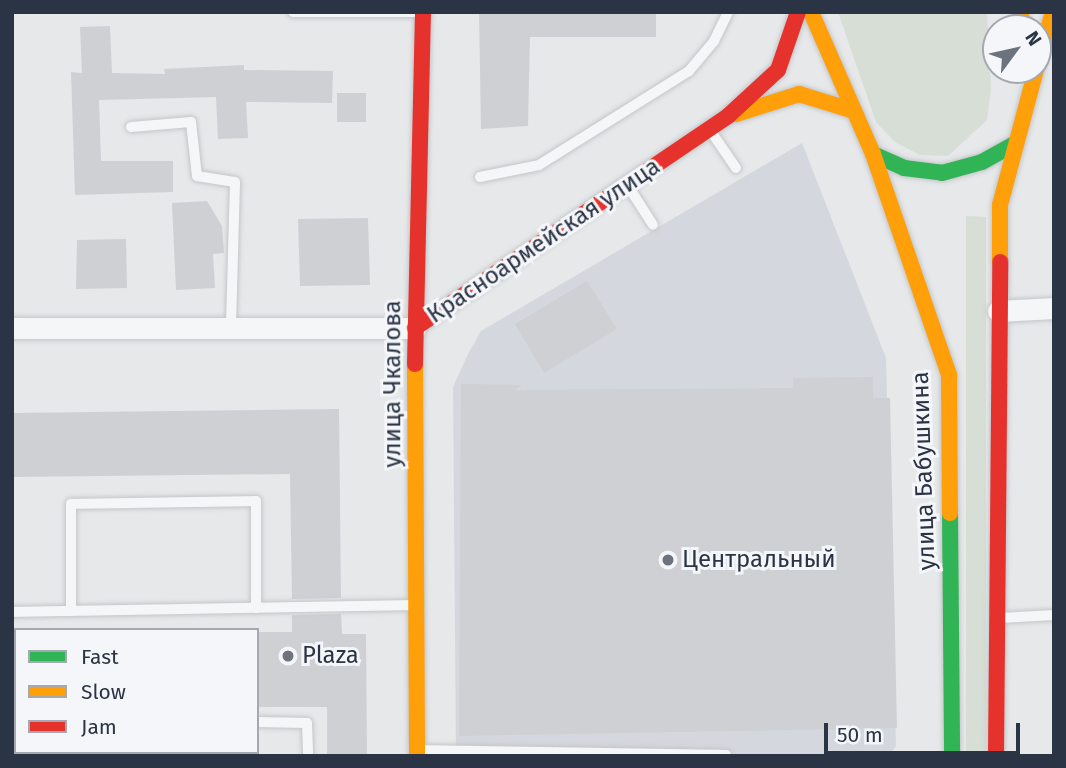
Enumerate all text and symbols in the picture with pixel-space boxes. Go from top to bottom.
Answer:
north arrow [982,14,1052,84]
text: N [1020,27,1046,50]
street label: Красноармейская улица [422,152,666,330]
street label: улица Чкалова [379,300,407,468]
street label: улица Бабушкина [906,371,942,571]
place label: Центральный [682,546,836,574]
marker: Центральный [660,552,676,568]
legend [14,628,259,754]
place label: Plaza [302,642,359,670]
text: Fast [81,644,119,670]
marker: Plaza [280,648,296,664]
text: Slow [81,679,126,705]
scale bar [828,708,1024,752]
text: Jam [81,714,117,740]
text: 50 m [837,722,883,748]

